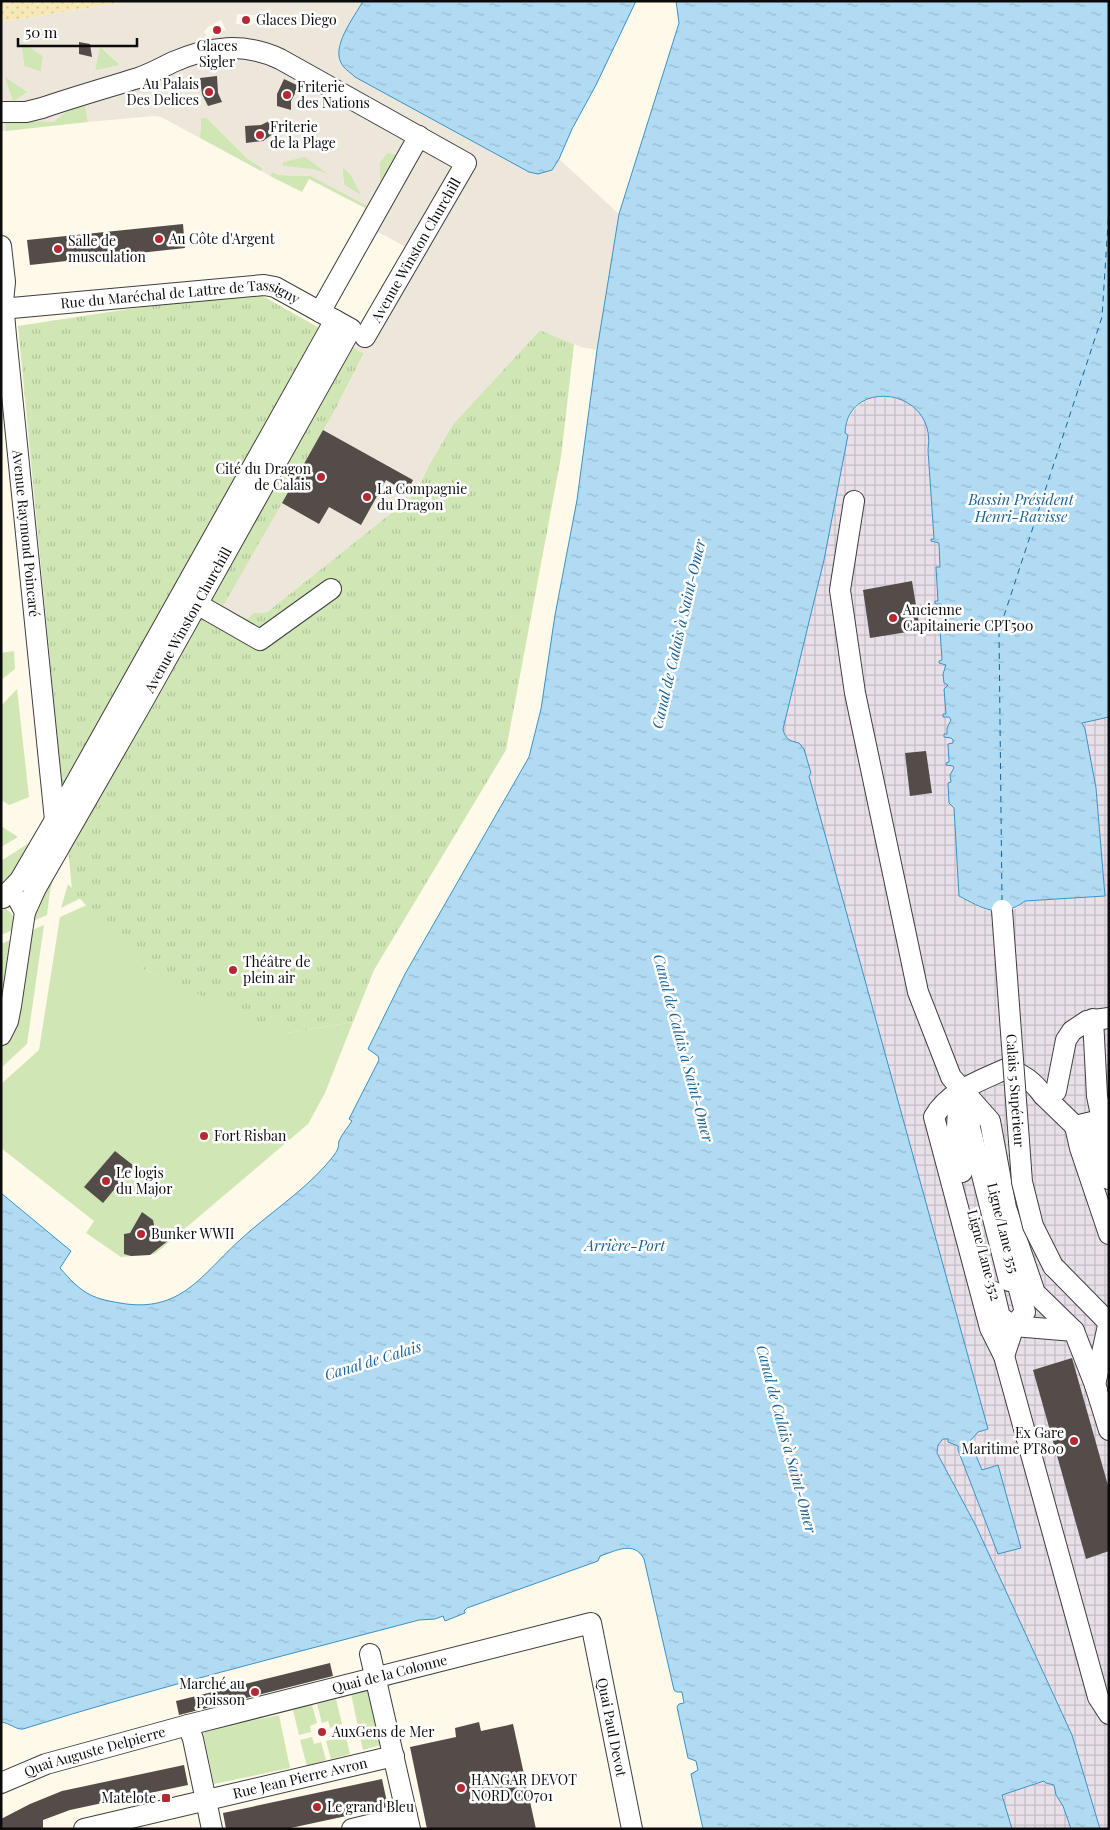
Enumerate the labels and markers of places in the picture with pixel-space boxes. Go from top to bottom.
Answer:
place label: Glaces Diego [256,10,337,29]
marker: Glaces Diego [240,14,252,26]
marker: Glaces Sigler [211,24,223,36]
place label: Glaces Sigler [197,36,237,71]
place label: Au Palais Des Delices [127,74,199,109]
place label: Friterie des Nations [297,77,370,112]
marker: Au Palais Des Delices [203,86,215,98]
marker: Friterie des Nations [281,89,293,101]
place label: Friterie de la Plage [270,117,336,152]
marker: Friterie de la Plage [254,129,266,141]
place label: Au Côte d'Argent [168,229,276,248]
place label: Salle de musculation [68,231,146,266]
marker: Au Côte d'Argent [153,233,165,245]
marker: Salle de musculation [52,243,64,255]
place label: Cité du Dragon de Calais [215,459,312,494]
marker: Cité du Dragon de Calais [315,471,327,483]
place label: La Compagnie du Dragon [377,479,467,514]
marker: La Compagnie du Dragon [361,491,373,503]
place label: Ancienne Capitainerie CPT500 [902,600,1033,635]
marker: Ancienne Capitainerie CPT500 [887,612,899,624]
place label: Théâtre de plein air [243,952,311,987]
marker: Théâtre de plein air [227,964,239,976]
place label: Fort Risban [214,1126,287,1145]
marker: Fort Risban [198,1130,210,1142]
place label: Le logis du Major [116,1163,173,1198]
marker: Le logis du Major [100,1175,112,1187]
place label: Bunker WWII [151,1224,235,1243]
marker: Bunker WWII [135,1228,147,1240]
place label: Ex Gare Maritime PT800 [962,1423,1064,1458]
marker: Ex Gare Maritime PT800 [1068,1435,1080,1447]
place label: Marché au poisson [179,1674,246,1709]
marker: Marché au poisson [249,1686,261,1698]
place label: AuxGens de Mer [331,1722,435,1741]
marker: AuxGens de Mer [316,1726,328,1738]
place label: HANGAR DEVOT NORD CO701 [471,1770,577,1805]
marker: HANGAR DEVOT NORD CO701 [455,1782,467,1794]
place label: Matelote [101,1788,156,1807]
marker: Matelote [160,1792,172,1804]
place label: Le grand Bleu [327,1797,414,1816]
marker: Le grand Bleu [311,1801,323,1813]

